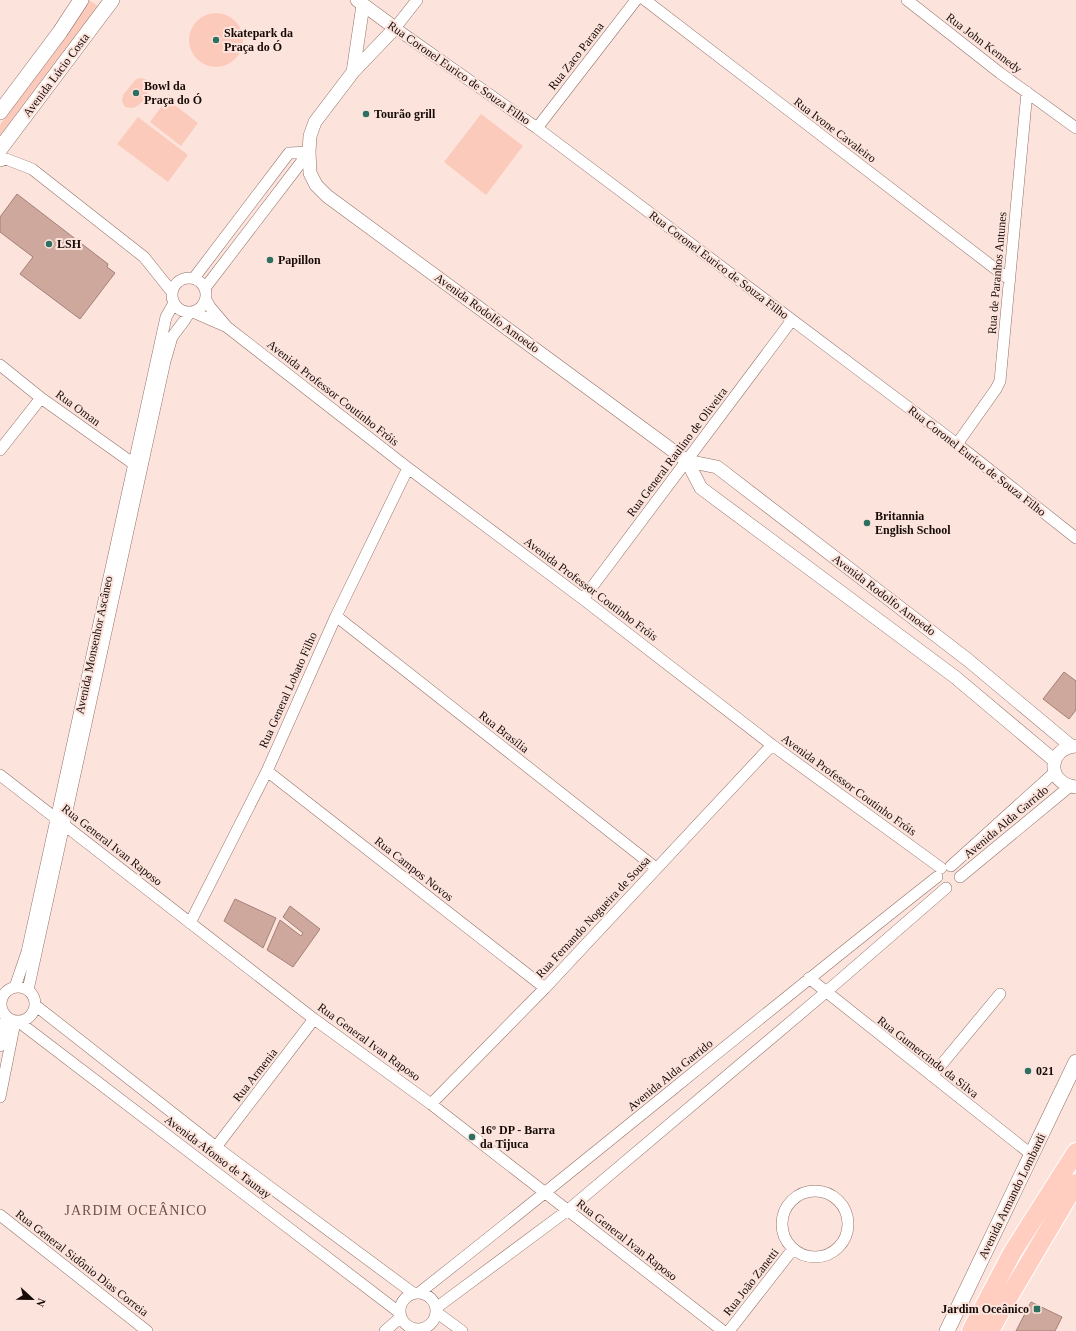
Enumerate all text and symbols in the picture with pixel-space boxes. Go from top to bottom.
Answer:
street label: Rua John Kennedy [943,10,1025,76]
street label: Rua Coronel Eurico de Souza Filho [385,18,533,128]
street label: Rua Zaco Parana [545,19,607,93]
place label: Skatepark da Praça do Ó [224,26,293,54]
street label: Avenida Lúcio Costa [20,30,92,120]
marker: Skatepark da Praça do Ó [211,35,221,45]
place label: Bowl da Praça do Ó [144,79,202,107]
marker: Bowl da Praça do Ó [131,88,141,98]
street label: Rua Ivone Cavaleiro [791,95,879,165]
place label: Tourão grill [374,107,436,121]
marker: Tourão grill [361,109,371,119]
street label: Rua Coronel Eurico de Souza Filho [647,208,791,322]
street label: Rua de Paranhos Antunes [985,211,1009,335]
place label: LSH [57,237,82,251]
marker: LSH [44,239,54,249]
place label: Papillon [278,253,321,267]
marker: Papillon [265,255,275,265]
street label: Avenida Rodolfo Amoedo [432,270,542,356]
street label: Avenida Professor Coutinho Fróis [264,337,402,449]
street label: Rua General Raulino de Oliveira [624,384,731,519]
street label: Rua Oman [53,387,103,429]
street label: Rua Coronel Eurico de Souza Filho [905,403,1049,519]
place label: Britannia English School [875,509,951,537]
marker: Britannia English School [862,518,872,528]
street label: Avenida Professor Coutinho Fróis [522,534,661,644]
street label: Avenida Rodolfo Amoedo [830,552,938,638]
street label: Avenida Monsenhor Ascâneo [72,575,116,715]
street label: Rua General Lobato Filho [256,630,320,750]
street label: Rua Brasília [476,708,532,756]
street label: Avenida Professor Coutinho Fróis [779,731,919,839]
street label: Avenida Alda Garrido [961,783,1051,861]
street label: Rua General Ivan Raposo [59,801,165,889]
street label: Rua Campos Novos [372,834,456,904]
street label: Rua Fernando Nogueira de Sousa [533,853,654,981]
street label: Rua General Ivan Raposo [315,1000,423,1084]
street label: Rua Gumercindo da Silva [875,1013,982,1101]
street label: Avenida Alda Garrido [625,1036,715,1114]
street label: Rua Armenia [230,1045,281,1104]
place label: 021 [1036,1064,1054,1078]
marker: 021 [1023,1066,1033,1076]
street label: Avenida Afonso de Taunay [162,1112,274,1202]
place label: 16º DP - Barra da Tijuca [480,1123,555,1151]
street label: Avenida Armando Lombardi [976,1130,1049,1261]
marker: 16º DP - Barra da Tijuca [467,1132,477,1142]
street label: Rua General Ivan Raposo [574,1196,680,1284]
district label: JARDIM OCEÂNICO [65,1202,207,1218]
street label: Rua General Sidônio Dias Correia [13,1207,152,1320]
street label: Rua João Zanetti [720,1245,782,1318]
north arrow [12,1279,52,1319]
text: N [34,1297,48,1309]
place label: Jardim Oceânico [941,1302,1029,1316]
marker: Jardim Oceânico [1032,1304,1042,1314]

